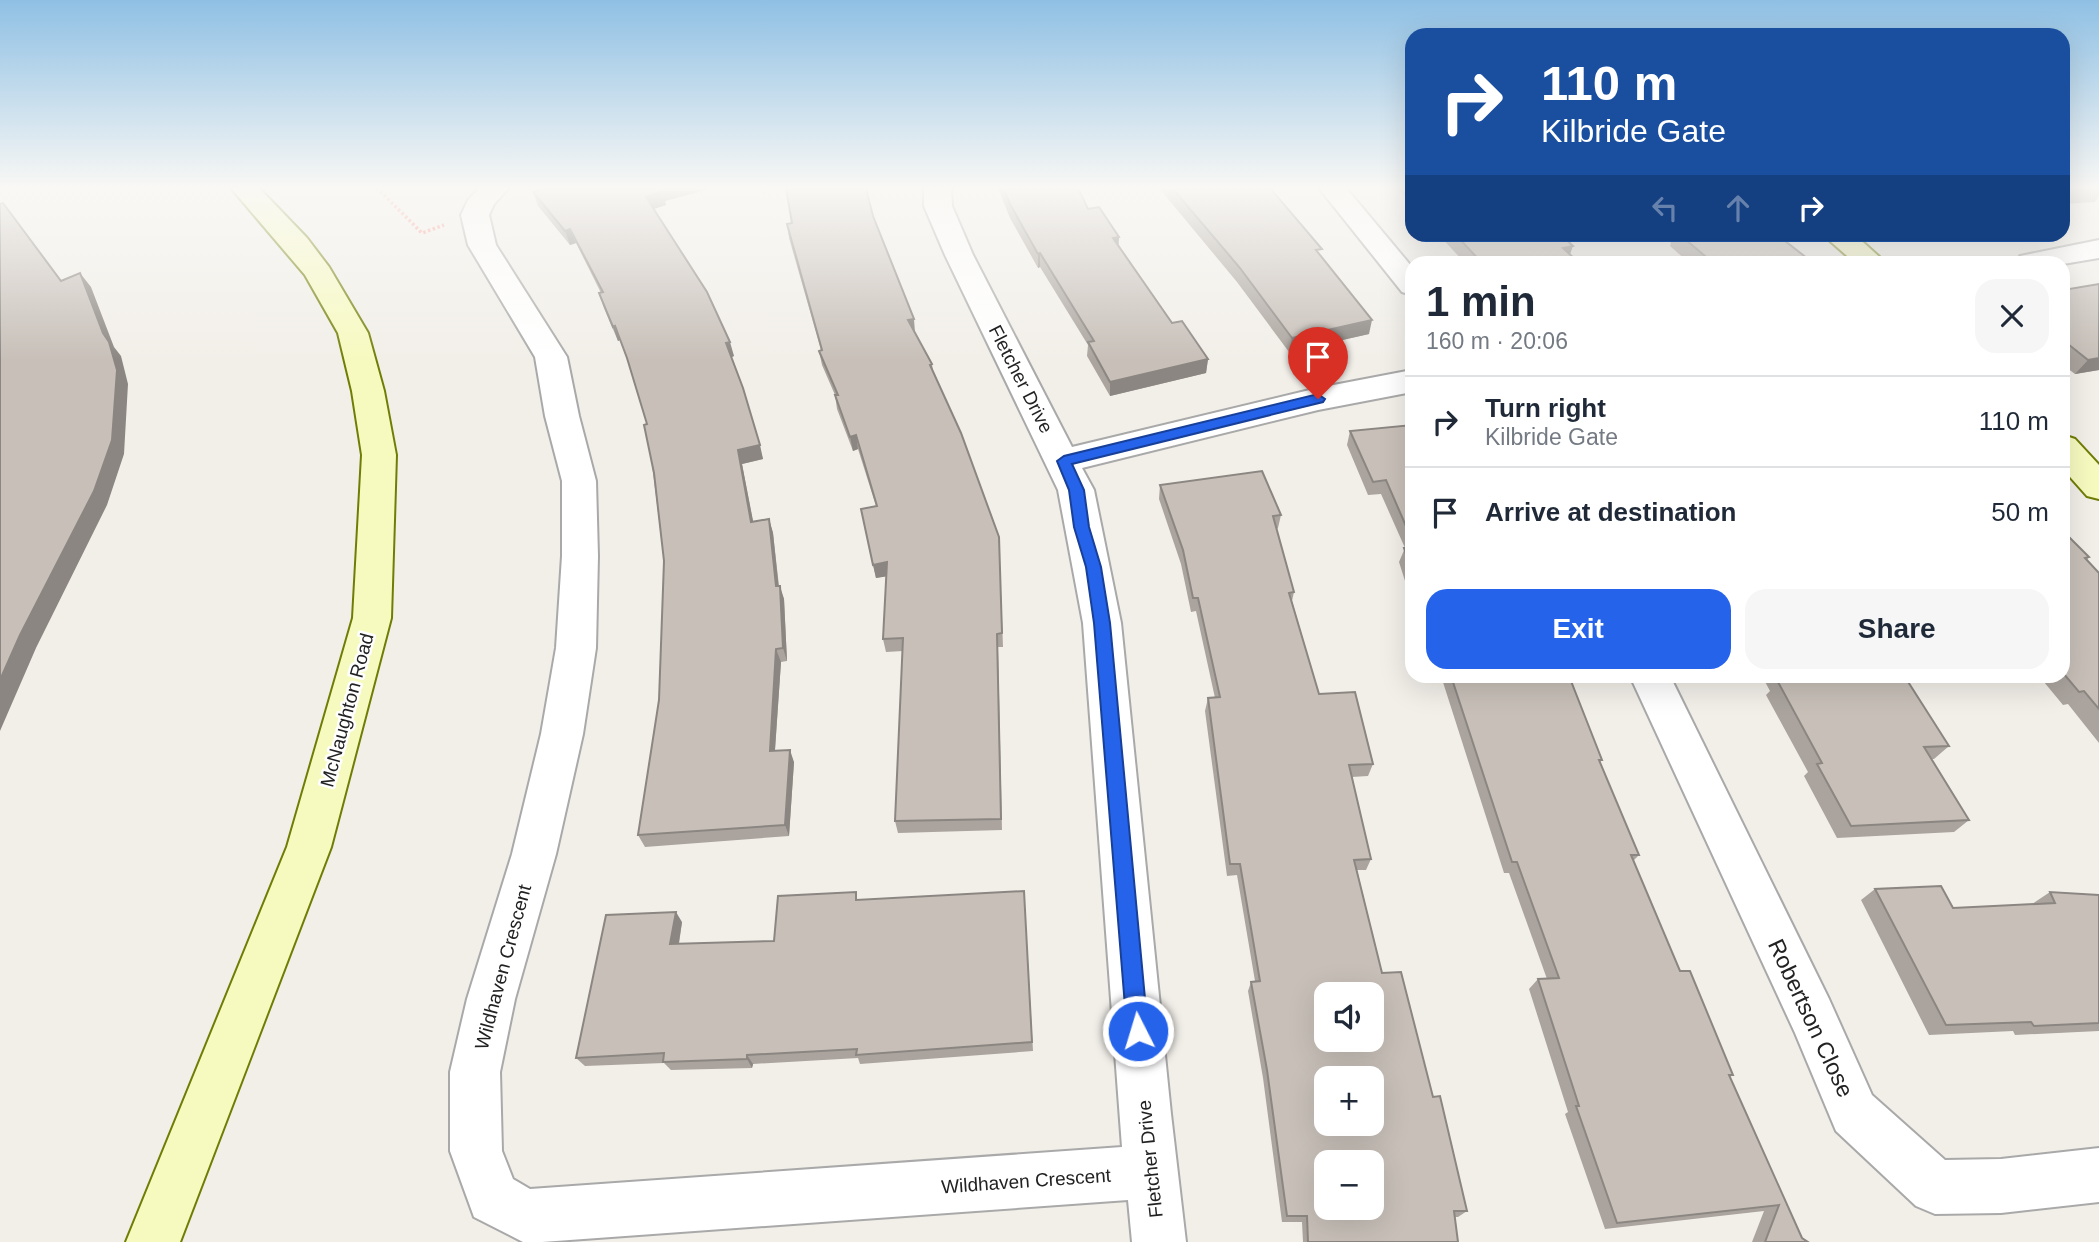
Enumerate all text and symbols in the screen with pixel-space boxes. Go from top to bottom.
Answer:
icon: right [1426,56,1517,147]
text: 110 m [1541,56,1677,110]
text: Kilbride Gate [1541,113,1726,149]
icon: left [1646,189,1684,227]
icon: ahead [1719,189,1757,227]
icon: right [1792,189,1830,227]
text: 1 min [1426,278,1536,325]
button: close [1975,279,2049,353]
street label: Fletcher Drive [985,322,1057,436]
pin [1288,327,1348,399]
text: 160 m · 20:06 [1426,328,1568,354]
icon: arrive [1299,338,1337,376]
text: Turn right [1485,393,1606,423]
icon: right [1426,403,1464,441]
text: 110 m [1979,406,2049,436]
text: Kilbride Gate [1485,424,1618,450]
icon: arrive [1426,494,1464,532]
text: Arrive at destination [1485,497,1736,527]
text: 50 m [1991,497,2049,527]
button: Exit [1426,589,1731,669]
button: Share [1745,589,2049,669]
street label: McNaughton Road [316,631,378,789]
street label: Wildhaven Crescent [471,881,535,1052]
street label: Robertson Close [1763,935,1859,1101]
map controls [1314,982,1384,1220]
button: sound [1314,982,1384,1052]
position arrow [1101,994,1175,1068]
button: + [1314,1066,1384,1136]
street label: Fletcher Drive [1133,1099,1167,1219]
button: − [1314,1150,1384,1220]
street label: Wildhaven Crescent [940,1165,1112,1197]

